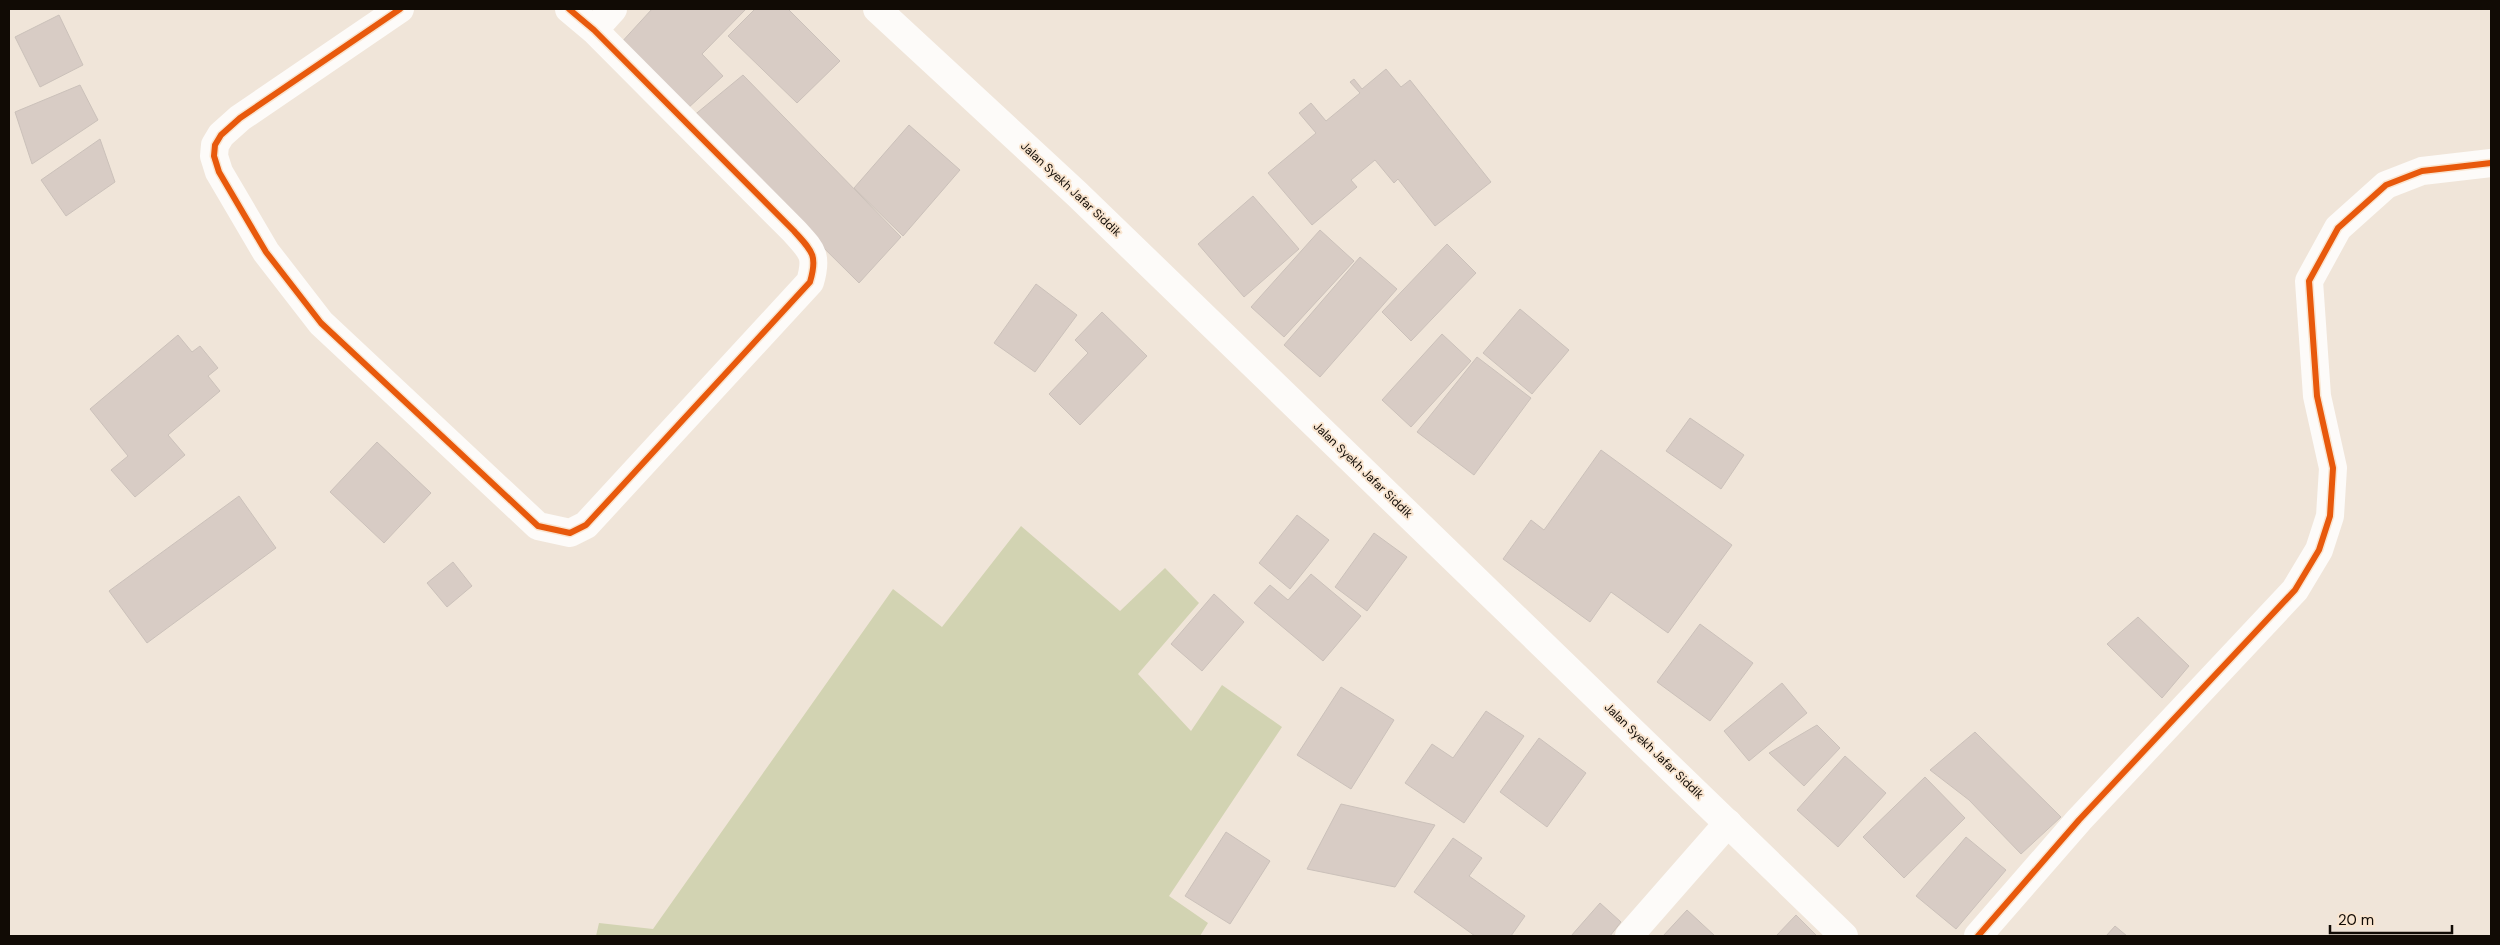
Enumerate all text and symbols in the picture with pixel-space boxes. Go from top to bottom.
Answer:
street label: Jalan Syekh Jafar Siddik [1017,138,1125,240]
street label: Jalan Syekh Jafar Siddik [1310,418,1416,522]
street label: Jalan Syekh Jafar Siddik [1601,699,1707,803]
scale bar [2330,902,2452,934]
text: 20 m [2338,910,2374,930]

